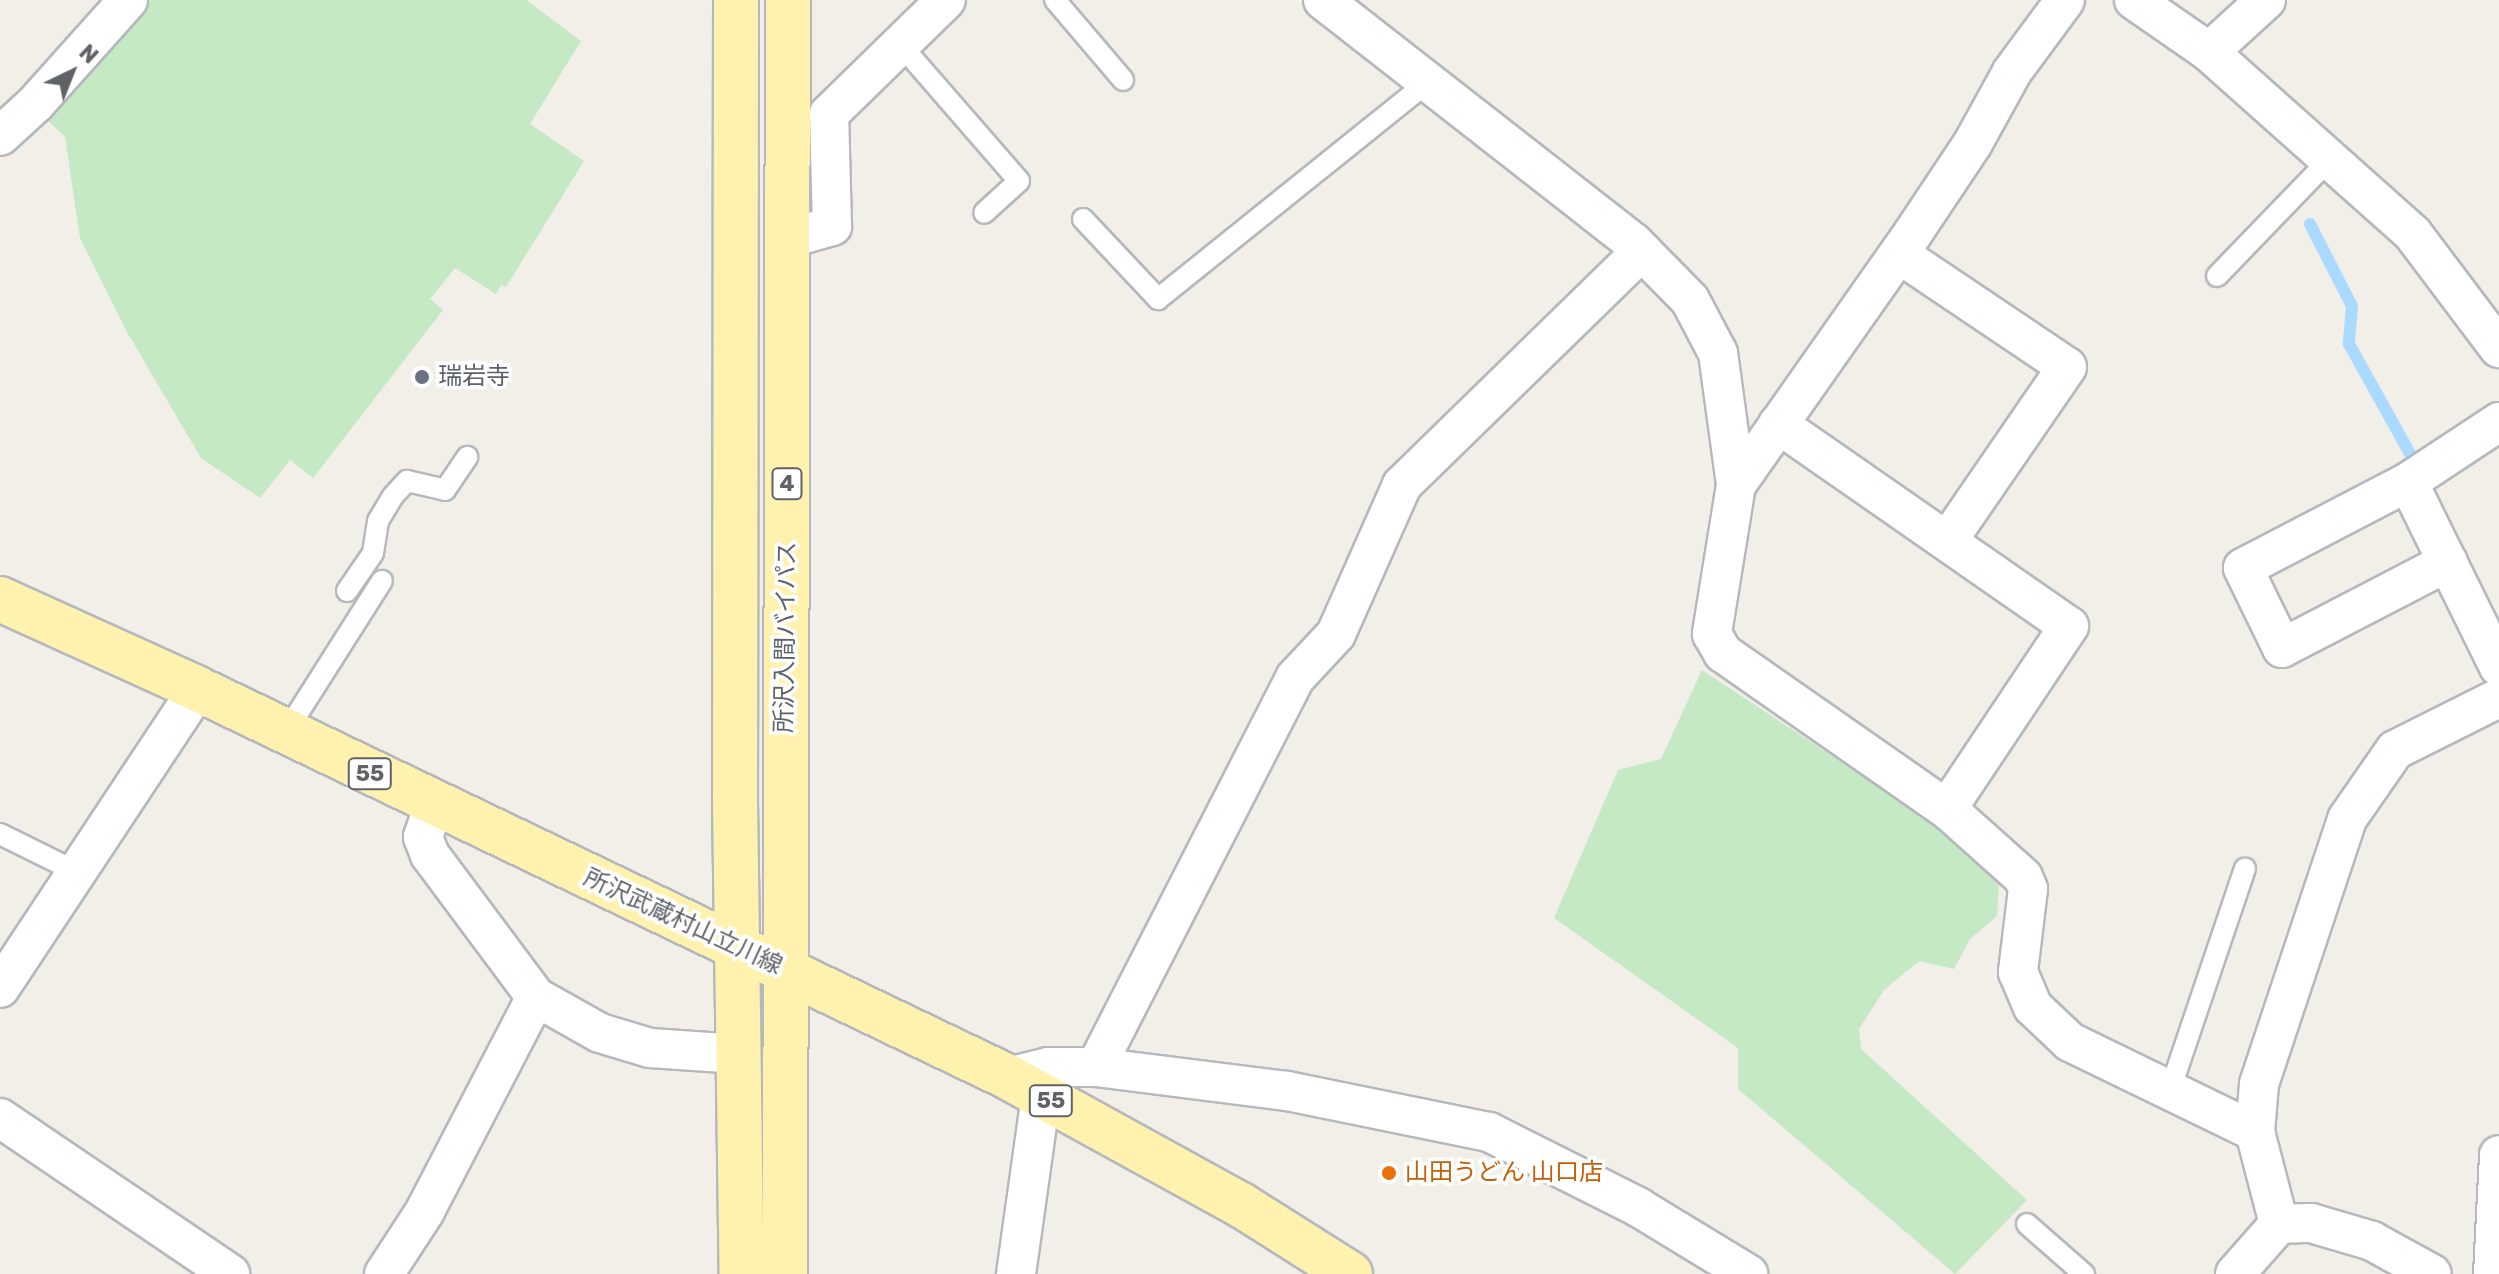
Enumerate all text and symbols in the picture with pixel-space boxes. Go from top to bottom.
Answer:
north arrow [32,32,112,112]
text: N [74,39,104,69]
place label: 瑞岩寺 [438,363,510,391]
marker: 瑞岩寺 [413,368,431,386]
road number: 4 [771,466,803,502]
street label: 所沢入間バイパス [770,541,802,733]
road number: 55 [346,756,394,792]
street label: 所沢武蔵村山立川線 [579,863,787,981]
road number: 55 [1027,1083,1075,1119]
place label: 山田うどん 山口店 [1405,1159,1603,1187]
marker: 山田うどん 山口店 [1380,1164,1398,1182]

